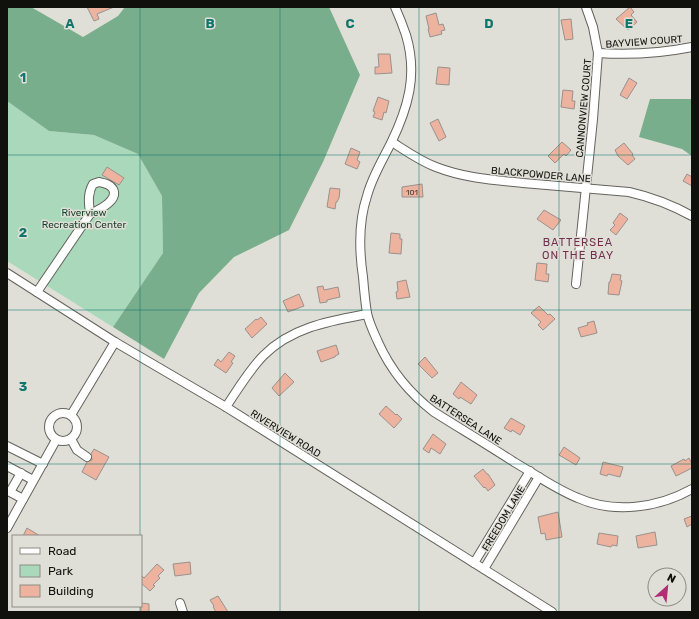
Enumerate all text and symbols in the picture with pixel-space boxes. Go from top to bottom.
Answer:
text: A [65,16,75,31]
text: B [205,16,215,31]
text: C [345,16,355,31]
text: D [484,16,494,31]
text: E [625,16,633,31]
street label: BAYVIEW COURT [605,33,683,51]
street label: CANNONVIEW COURT [574,58,594,158]
text: 1 [20,70,26,85]
street label: BLACKPOWDER LANE [491,165,591,185]
house number: 101 [406,188,418,197]
park label: Riverview Recreation Center [42,207,126,231]
text: 2 [19,225,27,240]
district label: BATTERSEA ON THE BAY [542,236,614,262]
text: 3 [19,379,28,394]
street label: BATTERSEA LANE [427,392,504,448]
street label: RIVERVIEW ROAD [248,407,323,460]
street label: FREEDOM LANE [480,484,528,553]
legend [12,535,142,607]
text: Road [48,544,76,558]
text: Park [48,564,74,578]
north arrow [647,567,687,607]
text: N [665,571,678,586]
text: Building [48,584,94,598]

